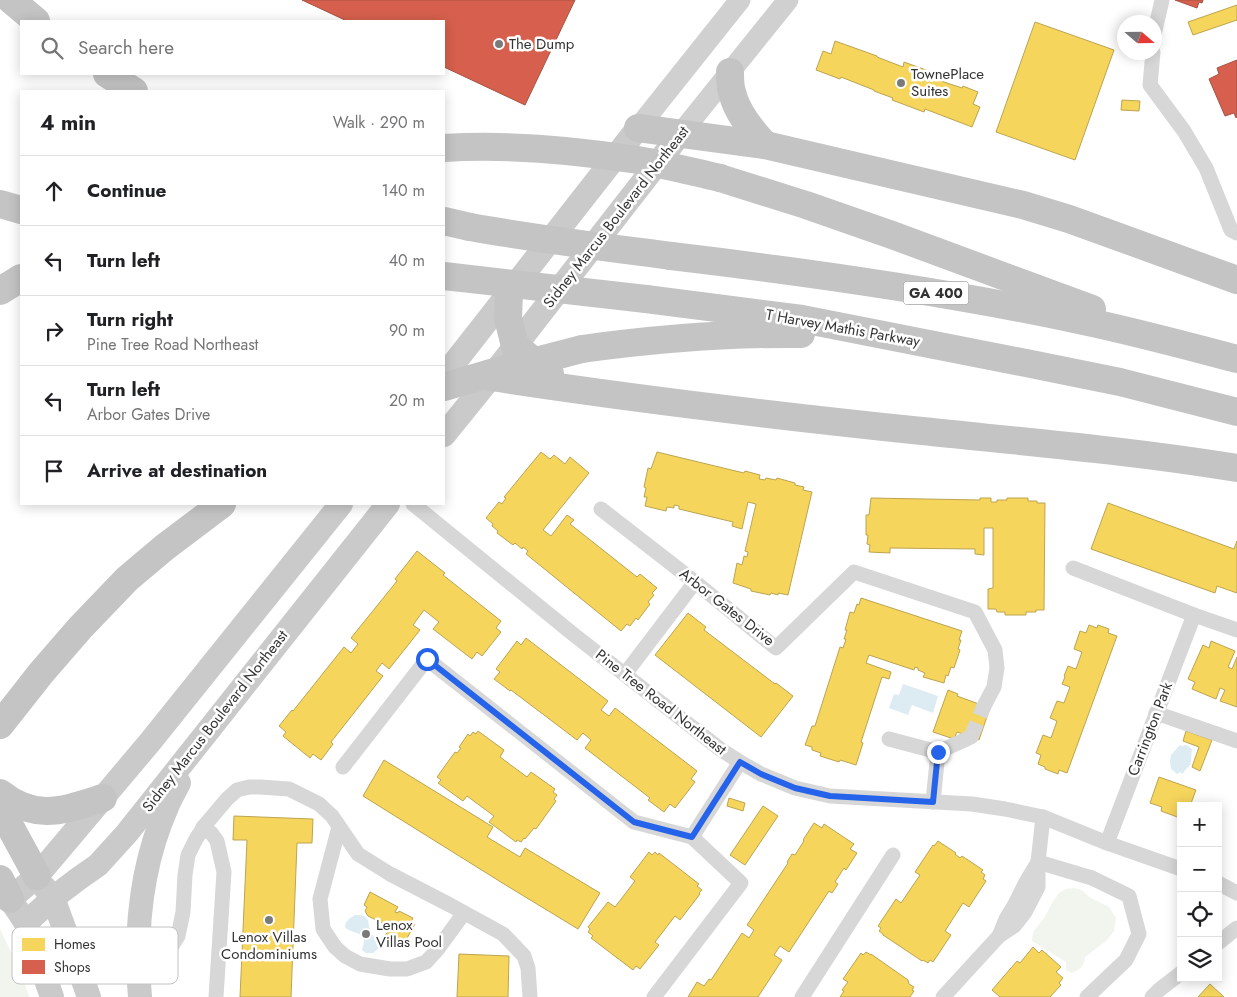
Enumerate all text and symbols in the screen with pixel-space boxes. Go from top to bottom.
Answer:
north arrow [1117,15,1162,60]
search box [20,20,445,75]
place label: The Dump [509,33,575,55]
icon: search [38,34,66,62]
text: Search here [78,34,174,61]
marker: The Dump [493,38,505,50]
place label: TownePlace Suites [911,63,984,102]
marker: TownePlace Suites [895,77,907,89]
text: 4 min [40,108,96,138]
text: Walk · 290 m [333,111,425,134]
street label: Sidney Marcus Boulevard Northeast [538,121,694,313]
icon: ahead [40,177,68,205]
text: Continue [87,177,166,204]
text: 140 m [382,179,425,202]
icon: left [40,247,68,275]
text: Turn left [87,247,160,274]
text: 40 m [389,249,425,272]
road number: GA 400 [904,282,968,304]
street label: T Harvey Mathis Parkway [764,304,922,352]
text: Turn right [87,306,173,333]
icon: right [40,317,68,345]
text: 90 m [389,319,425,342]
text: Pine Tree Road Northeast [87,333,258,356]
text: Turn left [87,376,160,403]
icon: left [40,387,68,415]
text: 20 m [389,389,425,412]
text: Arbor Gates Drive [87,403,210,426]
icon: arrive [40,457,68,485]
text: Arrive at destination [87,457,267,484]
street label: Arbor Gates Drive [675,563,779,651]
street label: Sidney Marcus Boulevard Northeast [137,625,293,817]
street label: Pine Tree Road Northeast [591,644,731,760]
route start [416,648,439,671]
street label: Carrington Park [1122,678,1178,779]
route end [927,741,950,764]
map controls [1177,802,1222,982]
button: + [1177,802,1222,847]
button: − [1177,847,1222,892]
button: locate [1177,892,1222,937]
marker: Lenox Villas Condominiums [263,914,275,926]
place label: Lenox Villas Pool [376,914,442,953]
place label: Lenox Villas Condominiums [221,926,317,965]
legend [12,927,178,984]
marker: Lenox Villas Pool [360,928,372,940]
text: Homes [54,934,96,954]
button: layers [1177,937,1222,982]
text: Shops [54,957,91,977]

